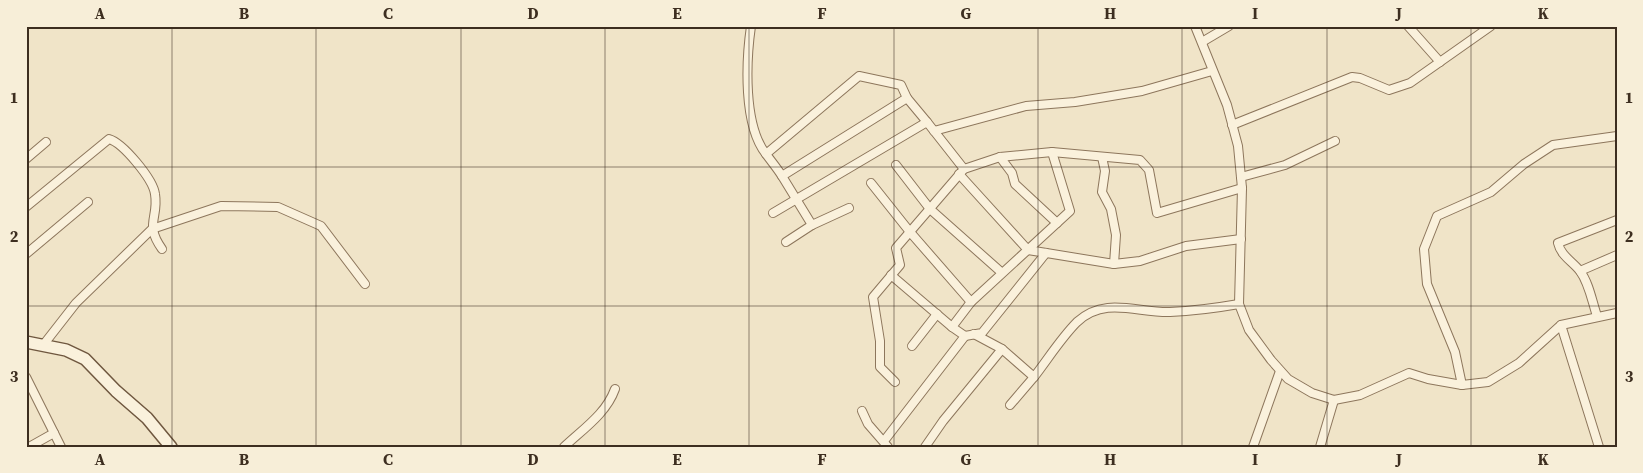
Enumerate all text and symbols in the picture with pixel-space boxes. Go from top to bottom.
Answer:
text: A [95,2,106,24]
text: B [239,2,250,24]
text: C [383,2,393,24]
text: D [527,2,539,24]
text: E [672,2,682,24]
text: F [817,2,827,24]
text: G [961,2,972,24]
text: H [1104,2,1116,24]
text: I [1252,2,1258,24]
text: J [1395,2,1402,24]
text: K [1537,2,1549,24]
text: 1 [10,86,18,108]
text: 1 [1625,86,1633,108]
text: 2 [10,225,19,247]
text: 2 [1625,225,1634,247]
text: 3 [10,365,19,387]
text: 3 [1625,365,1634,387]
text: A [95,448,106,470]
text: B [239,448,250,470]
text: C [383,448,393,470]
text: D [527,448,539,470]
text: E [672,448,682,470]
text: F [817,448,827,470]
text: G [961,448,972,470]
text: H [1104,448,1116,470]
text: I [1252,448,1258,470]
text: J [1395,448,1402,470]
text: K [1537,448,1549,470]

